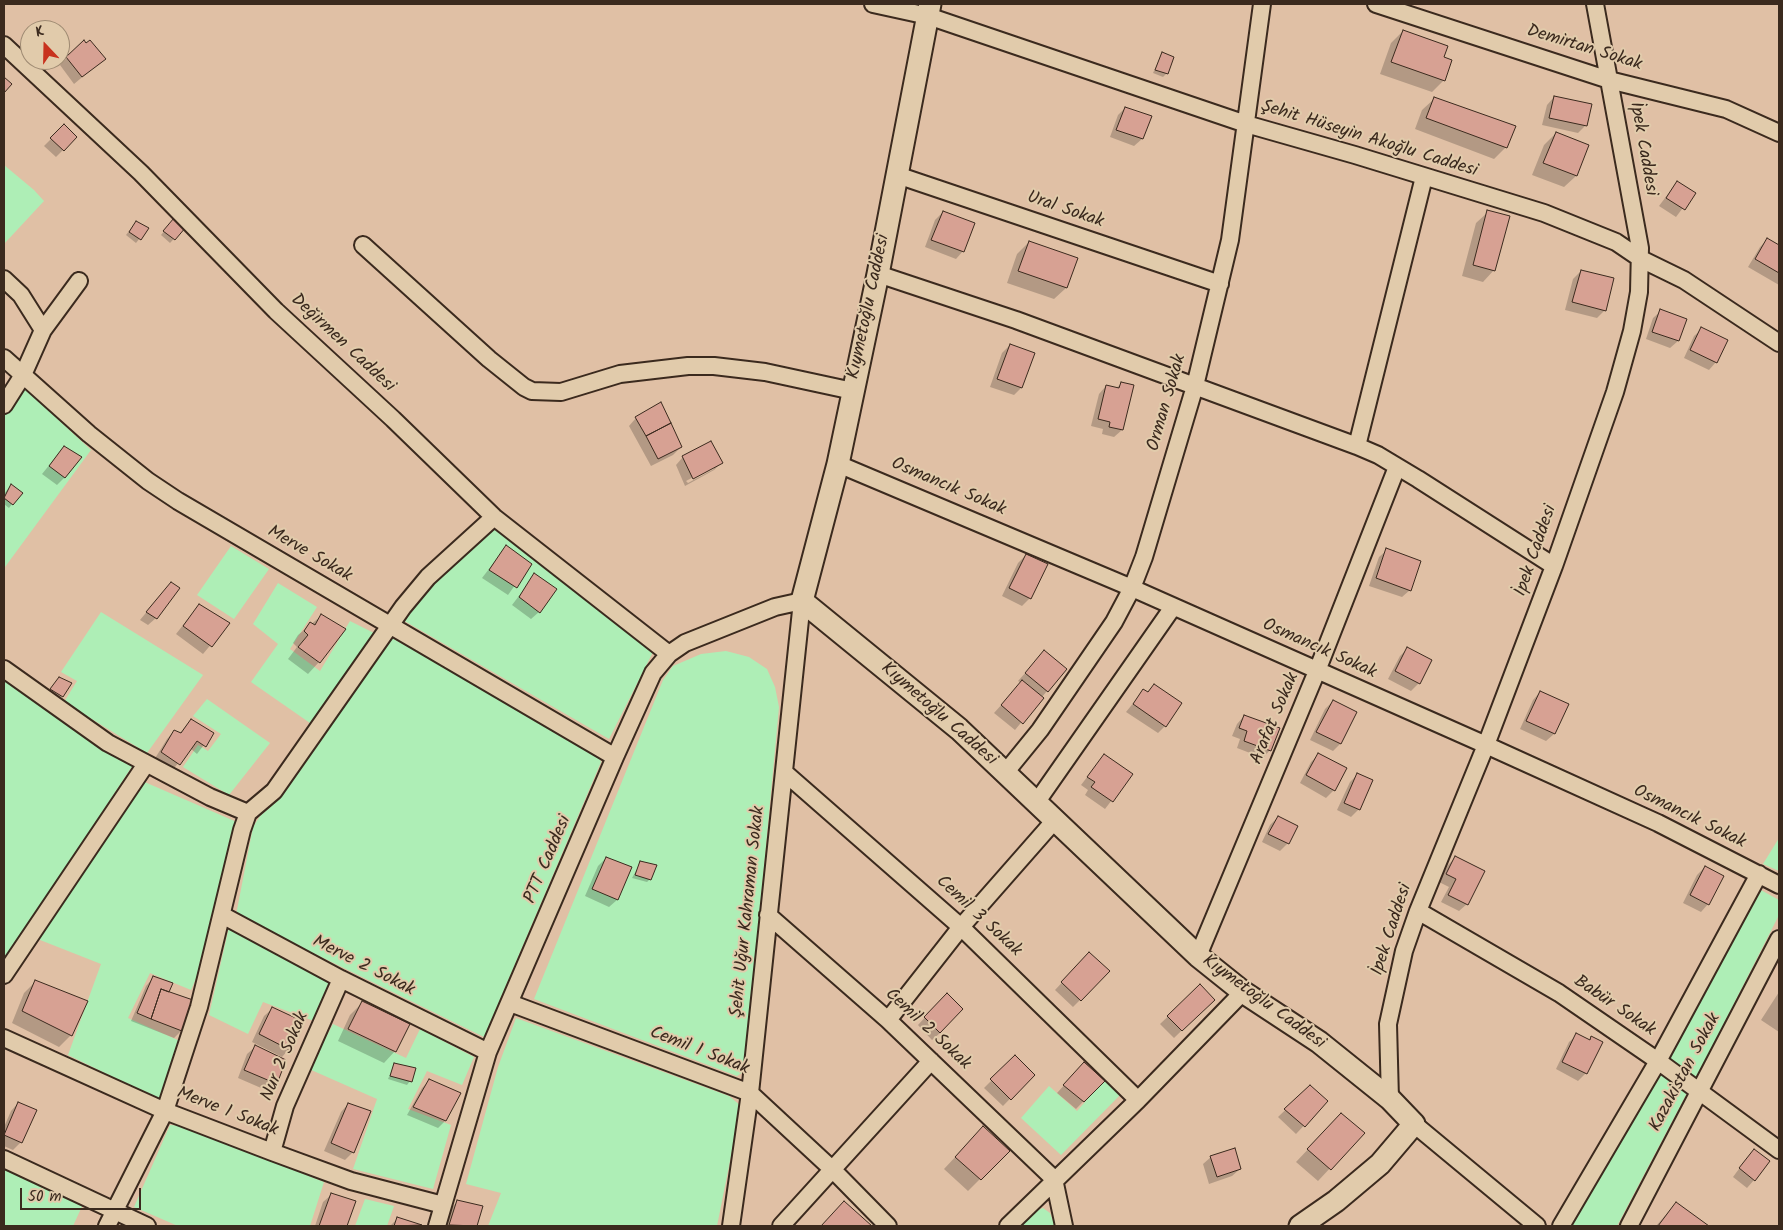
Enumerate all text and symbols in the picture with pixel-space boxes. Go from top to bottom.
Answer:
north arrow [20,20,70,70]
text: K [32,20,48,44]
street label: Demirtan Sokak [1524,21,1644,77]
street label: Şehit Hüseyin Akoğlu Caddesi [1258,97,1480,183]
street label: İpek Caddesi [1623,100,1661,198]
street label: Ural Sokak [1024,188,1106,234]
street label: Kıymetoğlu Caddesi [844,233,896,381]
street label: Değirmen Caddesi [285,290,399,398]
street label: Orman Sokak [1144,352,1192,454]
street label: Osmancık Sokak [887,454,1009,522]
street label: İpek Caddesi [1511,502,1563,600]
street label: Merve Sokak [263,522,355,588]
street label: Osmancık Sokak [1259,615,1379,685]
street label: Kıymetoğlu Caddesi [875,659,1001,771]
street label: Arafat Sokak [1247,670,1305,768]
street label: Osmancık Sokak [1629,781,1749,855]
street label: Şehit Uğur Kahraman Sokak [727,805,771,1019]
street label: PTT Caddesi [521,813,577,907]
street label: Cemil 3 Sokak [931,872,1025,962]
street label: İpek Caddesi [1368,881,1418,979]
street label: Merve 2 Sokak [308,932,418,1002]
street label: Kıymetoğlu Caddesi [1197,951,1329,1055]
street label: Babür Sokak [1569,972,1659,1042]
street label: Cemil 2 Sokak [879,985,975,1075]
street label: Nur 2 Sokak [258,1009,314,1105]
street label: Kazakistan Sokak [1646,1010,1726,1136]
street label: Cemil 1 Sokak [646,1023,752,1081]
street label: Merve 1 Sokak [173,1084,281,1142]
scale bar [22,1178,144,1210]
text: 50 m [28,1185,62,1209]

